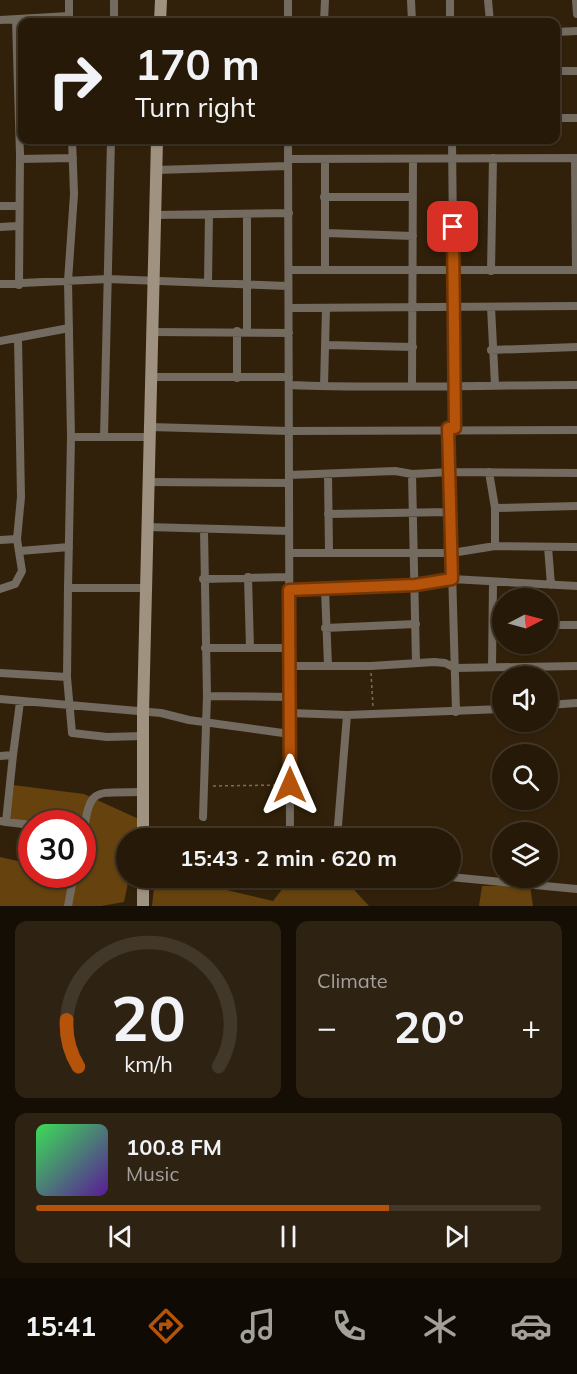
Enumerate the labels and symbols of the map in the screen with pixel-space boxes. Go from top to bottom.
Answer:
pin [427,201,478,252]
north arrow [492,588,558,654]
position arrow [258,753,322,817]
speed limit sign: 30 [18,810,96,888]

